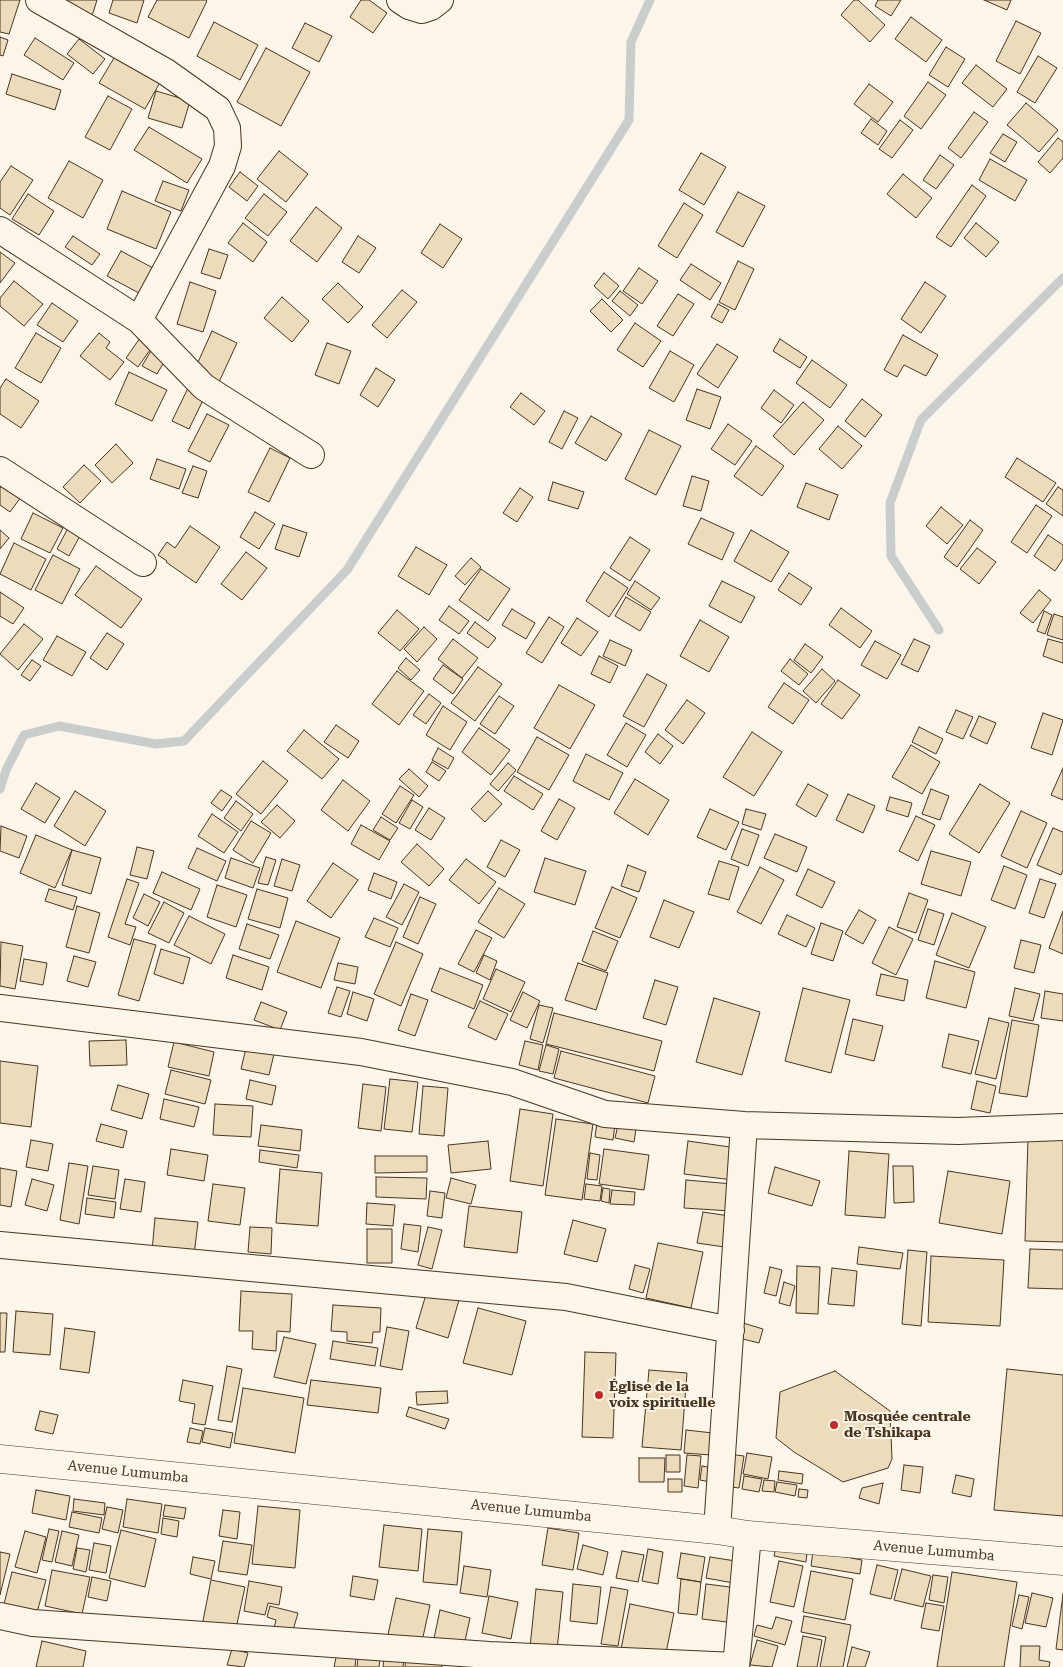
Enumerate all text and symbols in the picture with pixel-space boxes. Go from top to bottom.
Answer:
place label: Église de la voix spirituelle [609,1379,715,1411]
marker: Église de la voix spirituelle [593,1389,605,1401]
place label: Mosquée centrale de Tshikapa [844,1409,971,1441]
marker: Mosquée centrale de Tshikapa [828,1419,840,1431]
street label: Avenue Lumumba [67,1457,189,1487]
street label: Avenue Lumumba [470,1496,592,1526]
street label: Avenue Lumumba [873,1537,995,1565]

